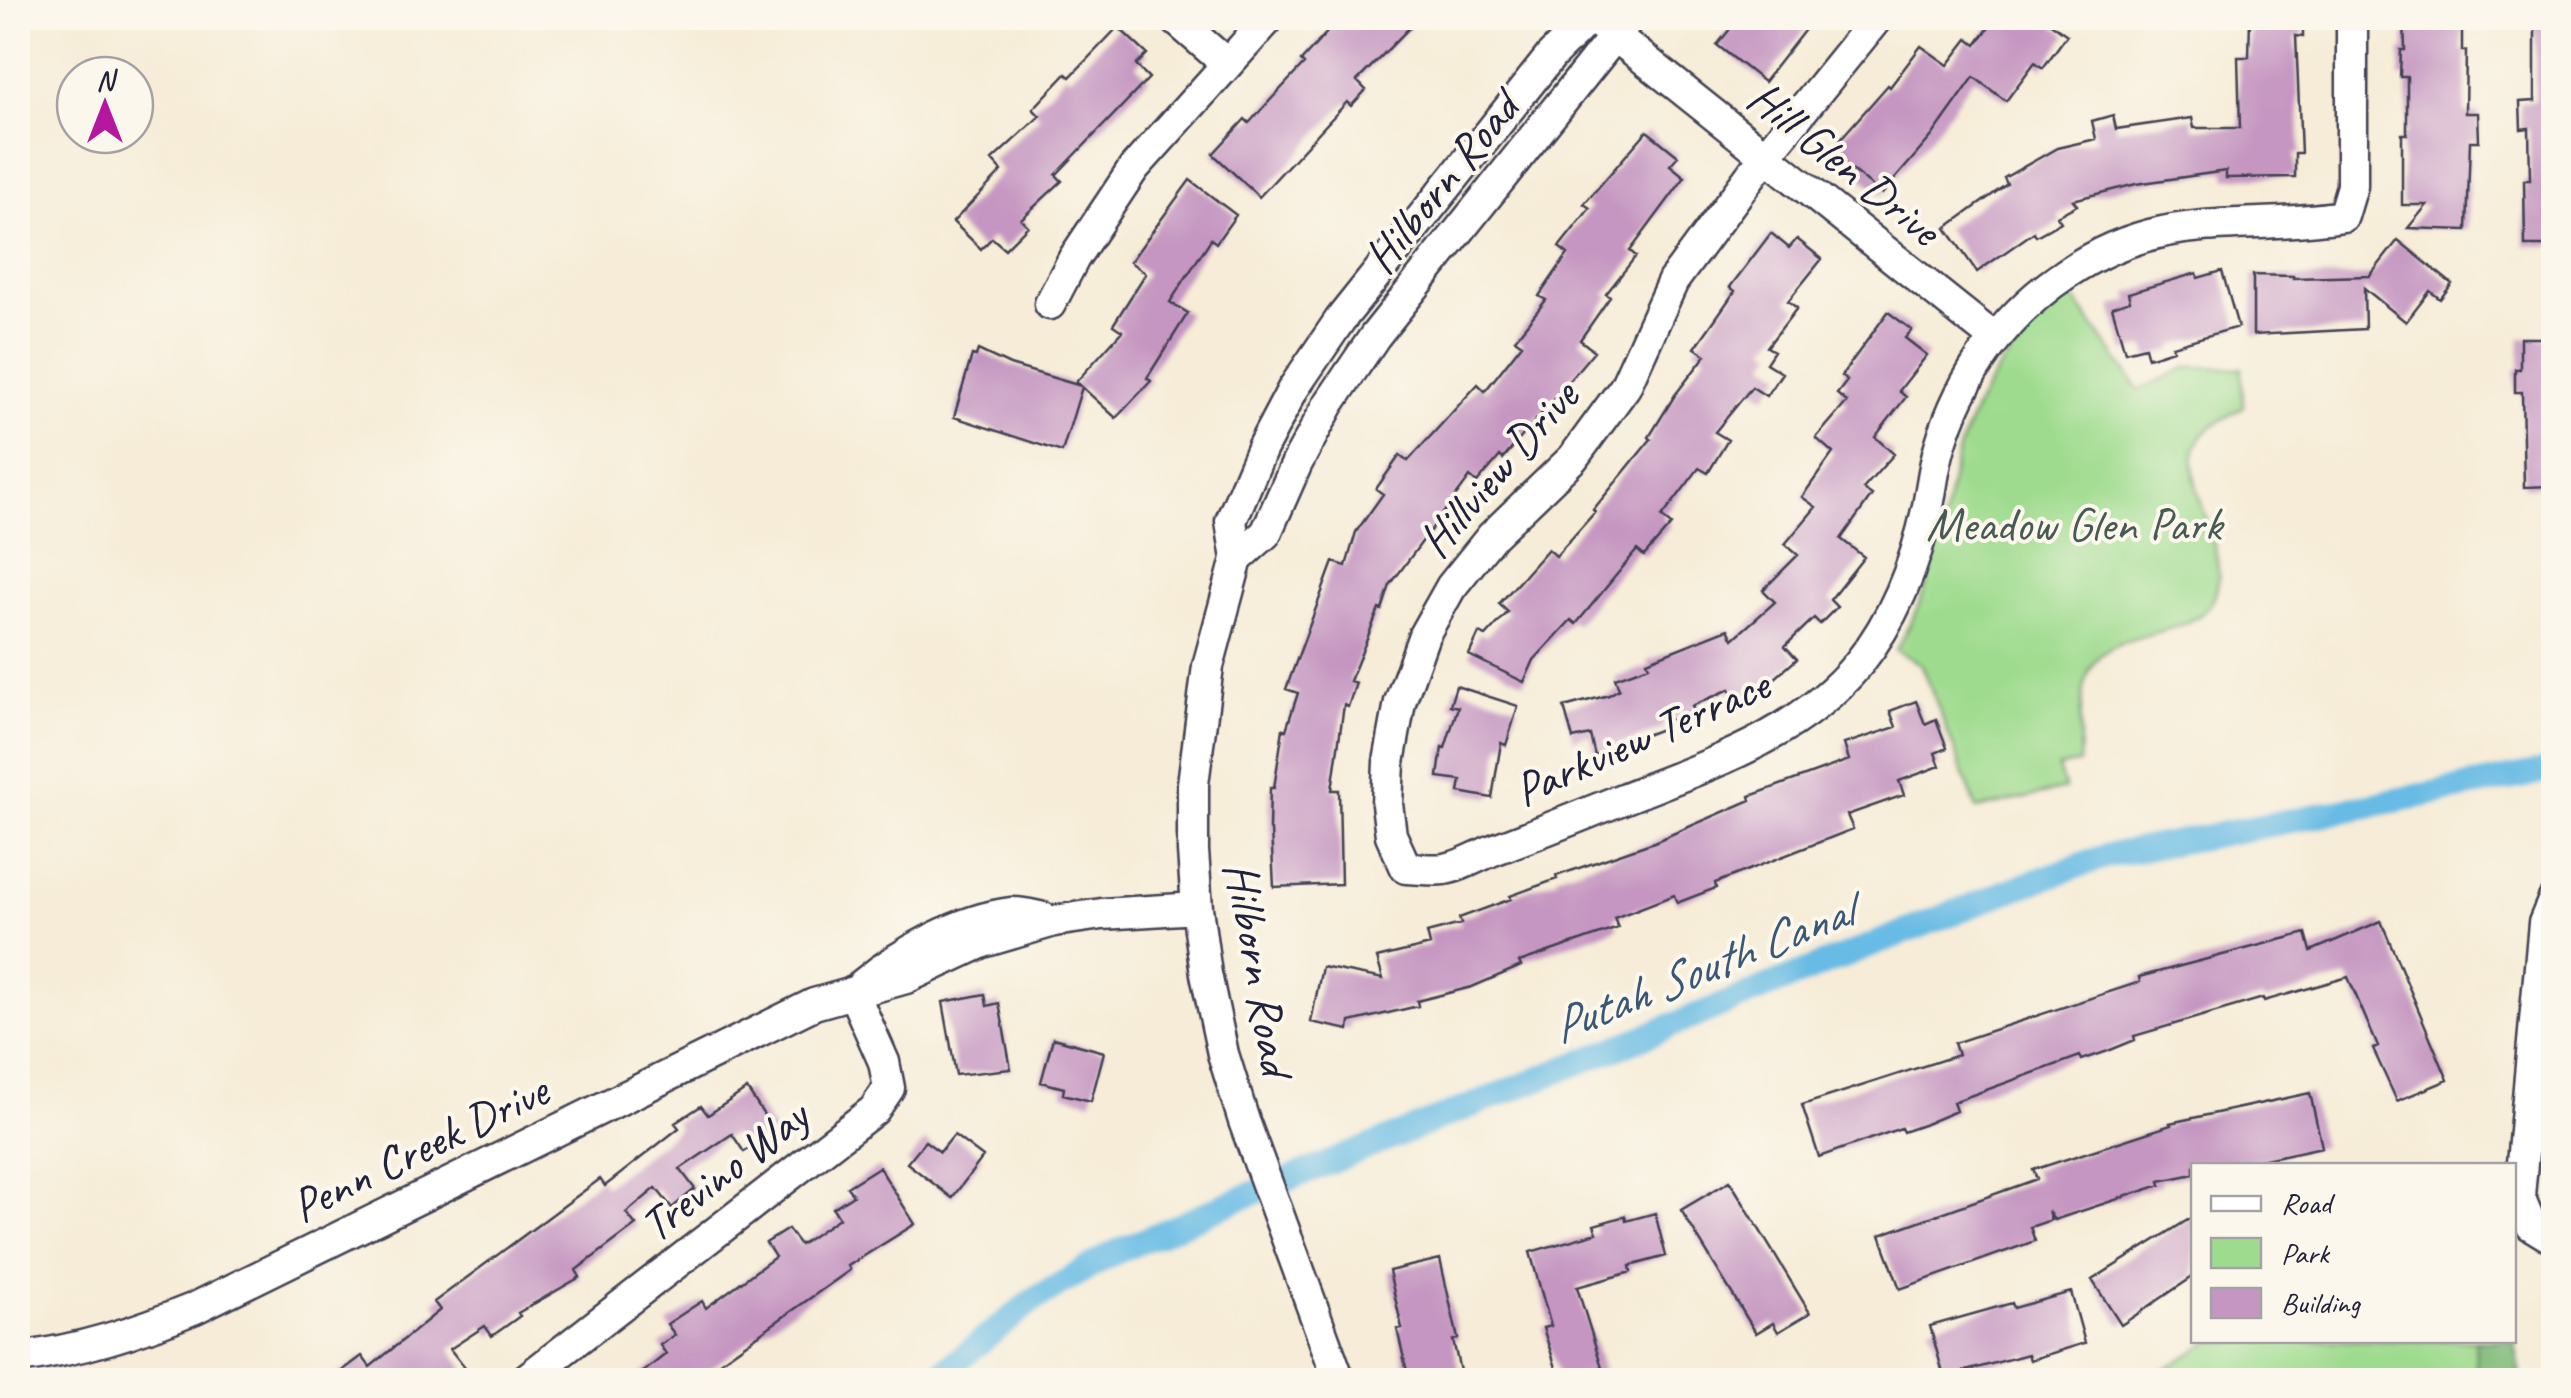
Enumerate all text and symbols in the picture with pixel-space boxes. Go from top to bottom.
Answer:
north arrow [55,55,155,155]
text: N [96,63,118,98]
street label: Hill Glen Drive [1736,67,1956,261]
street label: Hilborn Road [1350,75,1536,285]
street label: Hillview Drive [1405,365,1593,570]
park label: Meadow Glen Park [1926,494,2225,554]
street label: Parkview Terrace [1505,653,1781,820]
street label: Hilborn Road [1211,857,1308,1086]
water label: Putah South Canal [1542,874,1876,1057]
street label: Penn Creek Drive [281,1059,561,1236]
street label: Trevino Way [628,1084,823,1255]
legend [2191,1163,2516,1343]
text: Road [2281,1184,2335,1222]
text: Park [2281,1234,2331,1272]
text: Building [2281,1284,2361,1322]

